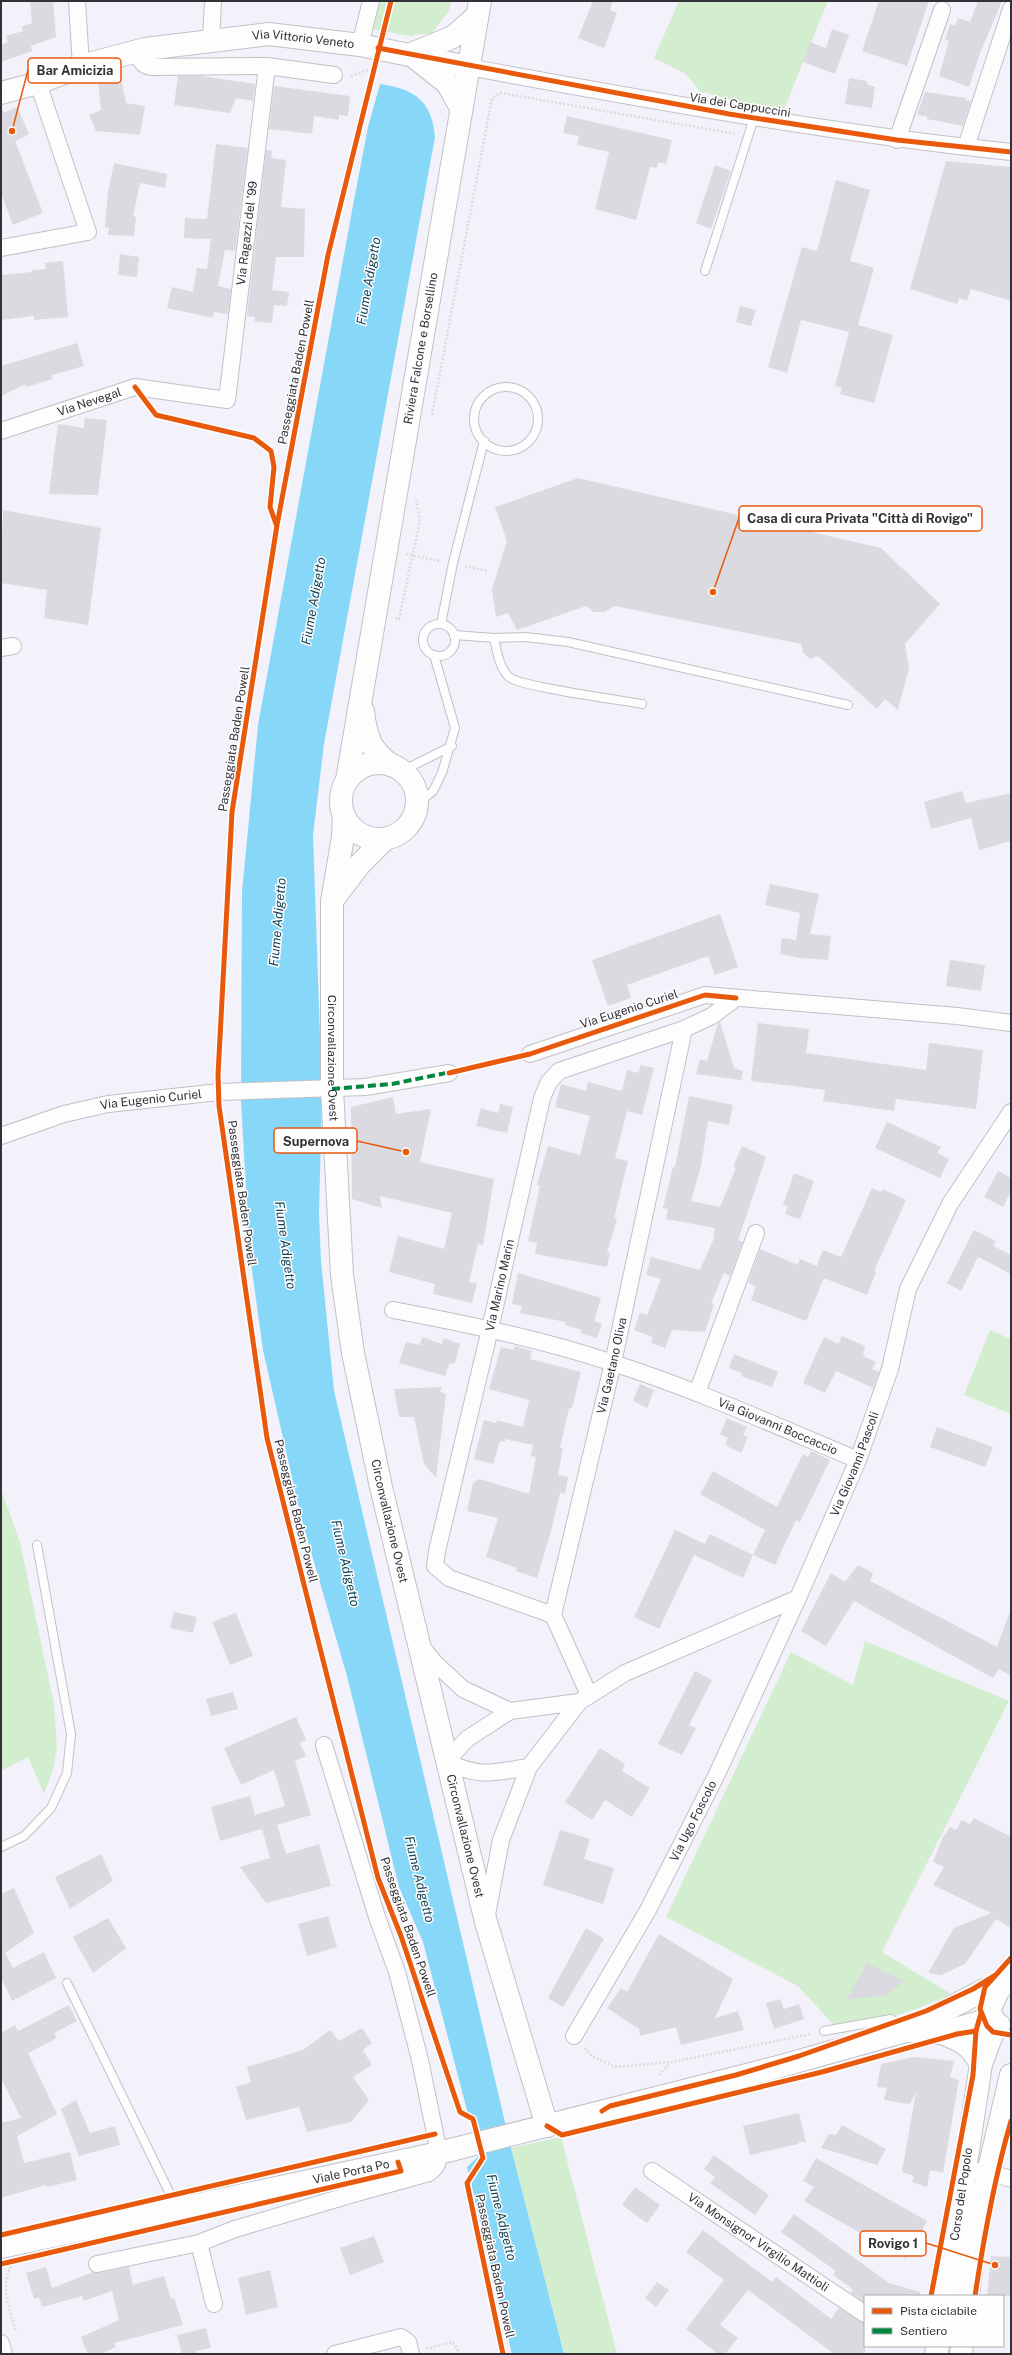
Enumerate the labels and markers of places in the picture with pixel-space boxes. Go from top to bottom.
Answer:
callout: Bar Amicizia [28,58,121,83]
callout: Casa di cura Privata "Città di Rovigo" [739,506,982,531]
callout: Supernova [274,1128,357,1153]
callout: Rovigo 1 [860,2231,926,2256]

